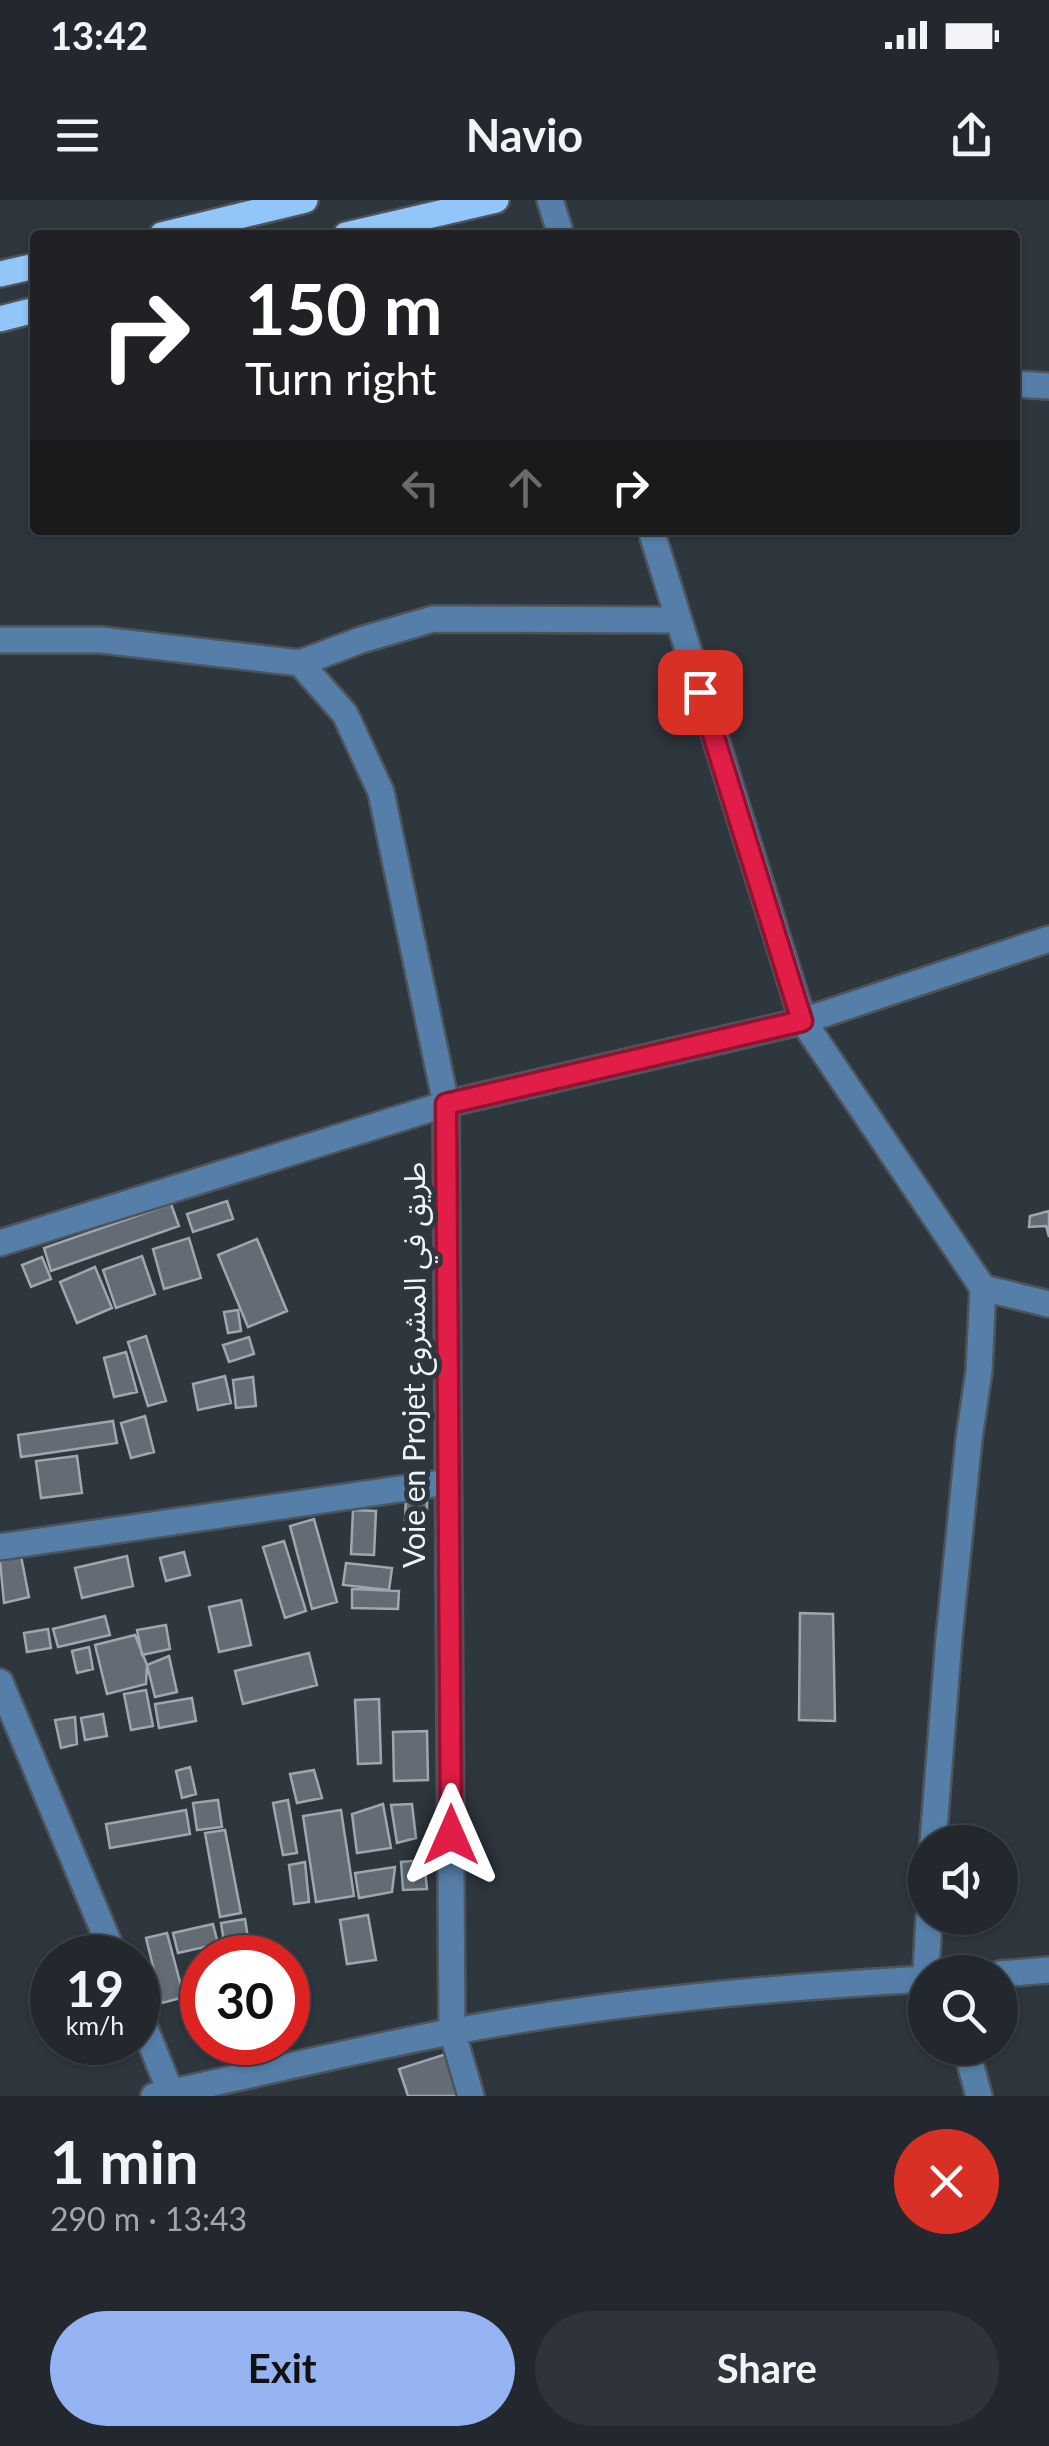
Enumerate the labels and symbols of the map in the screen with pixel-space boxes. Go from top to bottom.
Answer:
pin [658,650,743,735]
street label: Voie en Projet طريق في المشروع [395,1162,438,1568]
position arrow [399,1783,503,1887]
speed limit sign: 30 [180,1935,310,2065]

